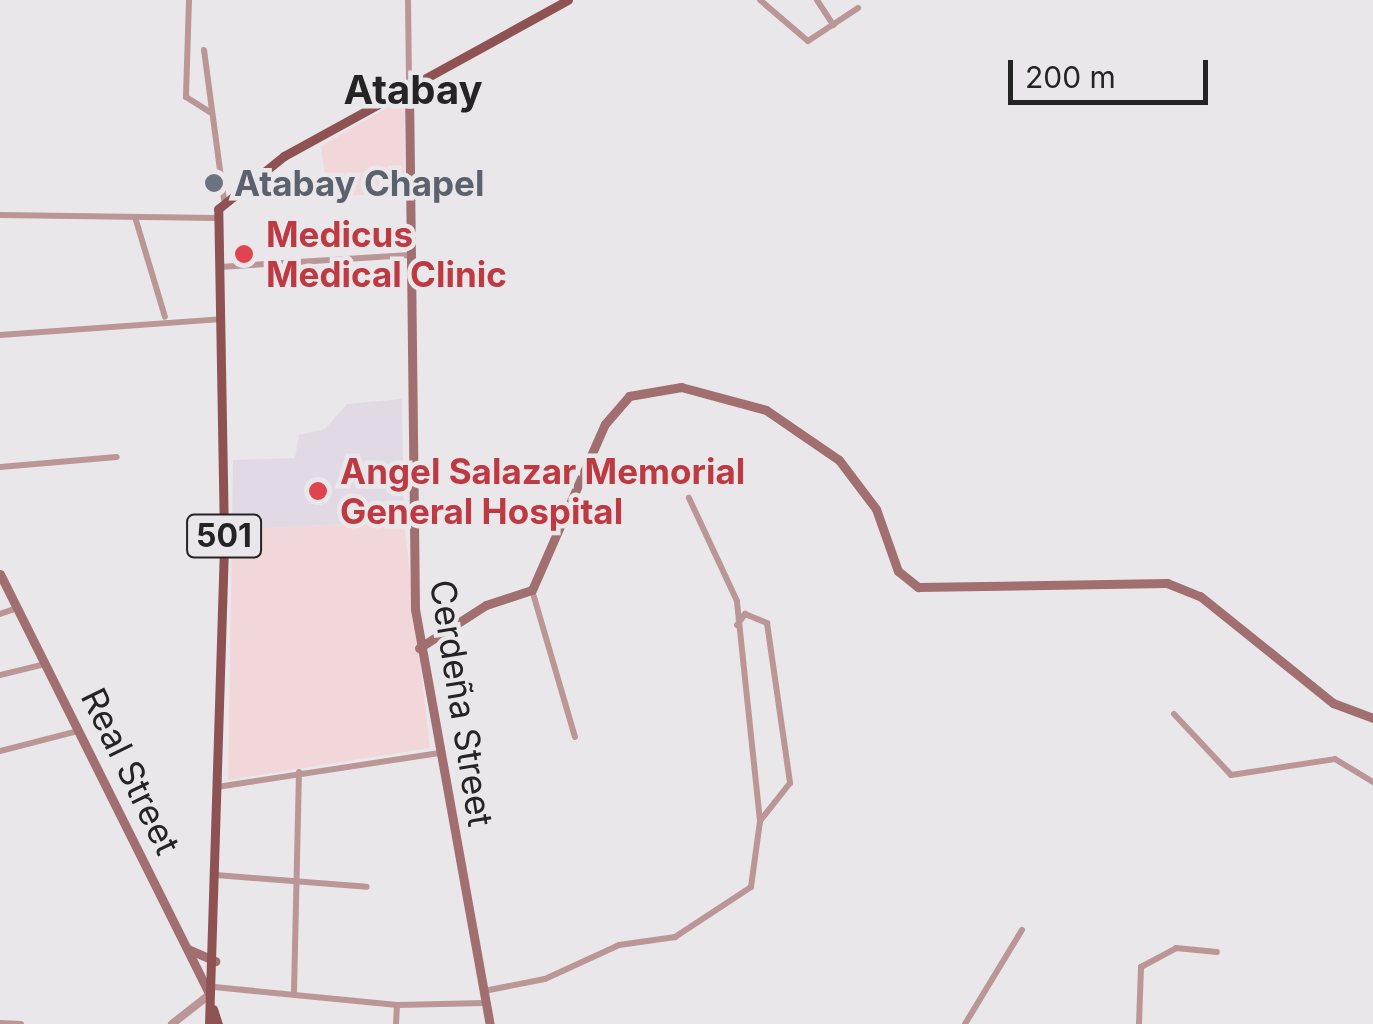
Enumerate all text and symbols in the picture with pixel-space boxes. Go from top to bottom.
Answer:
scale bar [1013,40,1213,102]
text: 200 m [1025,59,1116,95]
district label: Atabay [343,66,483,114]
place label: Atabay Chapel [234,162,484,204]
marker: Atabay Chapel [203,172,225,194]
place label: Medicus Medical Clinic [266,213,507,295]
marker: Medicus Medical Clinic [231,241,257,267]
place label: Angel Salazar Memorial General Hospital [340,450,745,532]
marker: Angel Salazar Memorial General Hospital [305,478,331,504]
road number: 501 [184,509,264,563]
street label: Cerdeña Street [422,577,502,829]
street label: Real Street [73,681,189,861]

